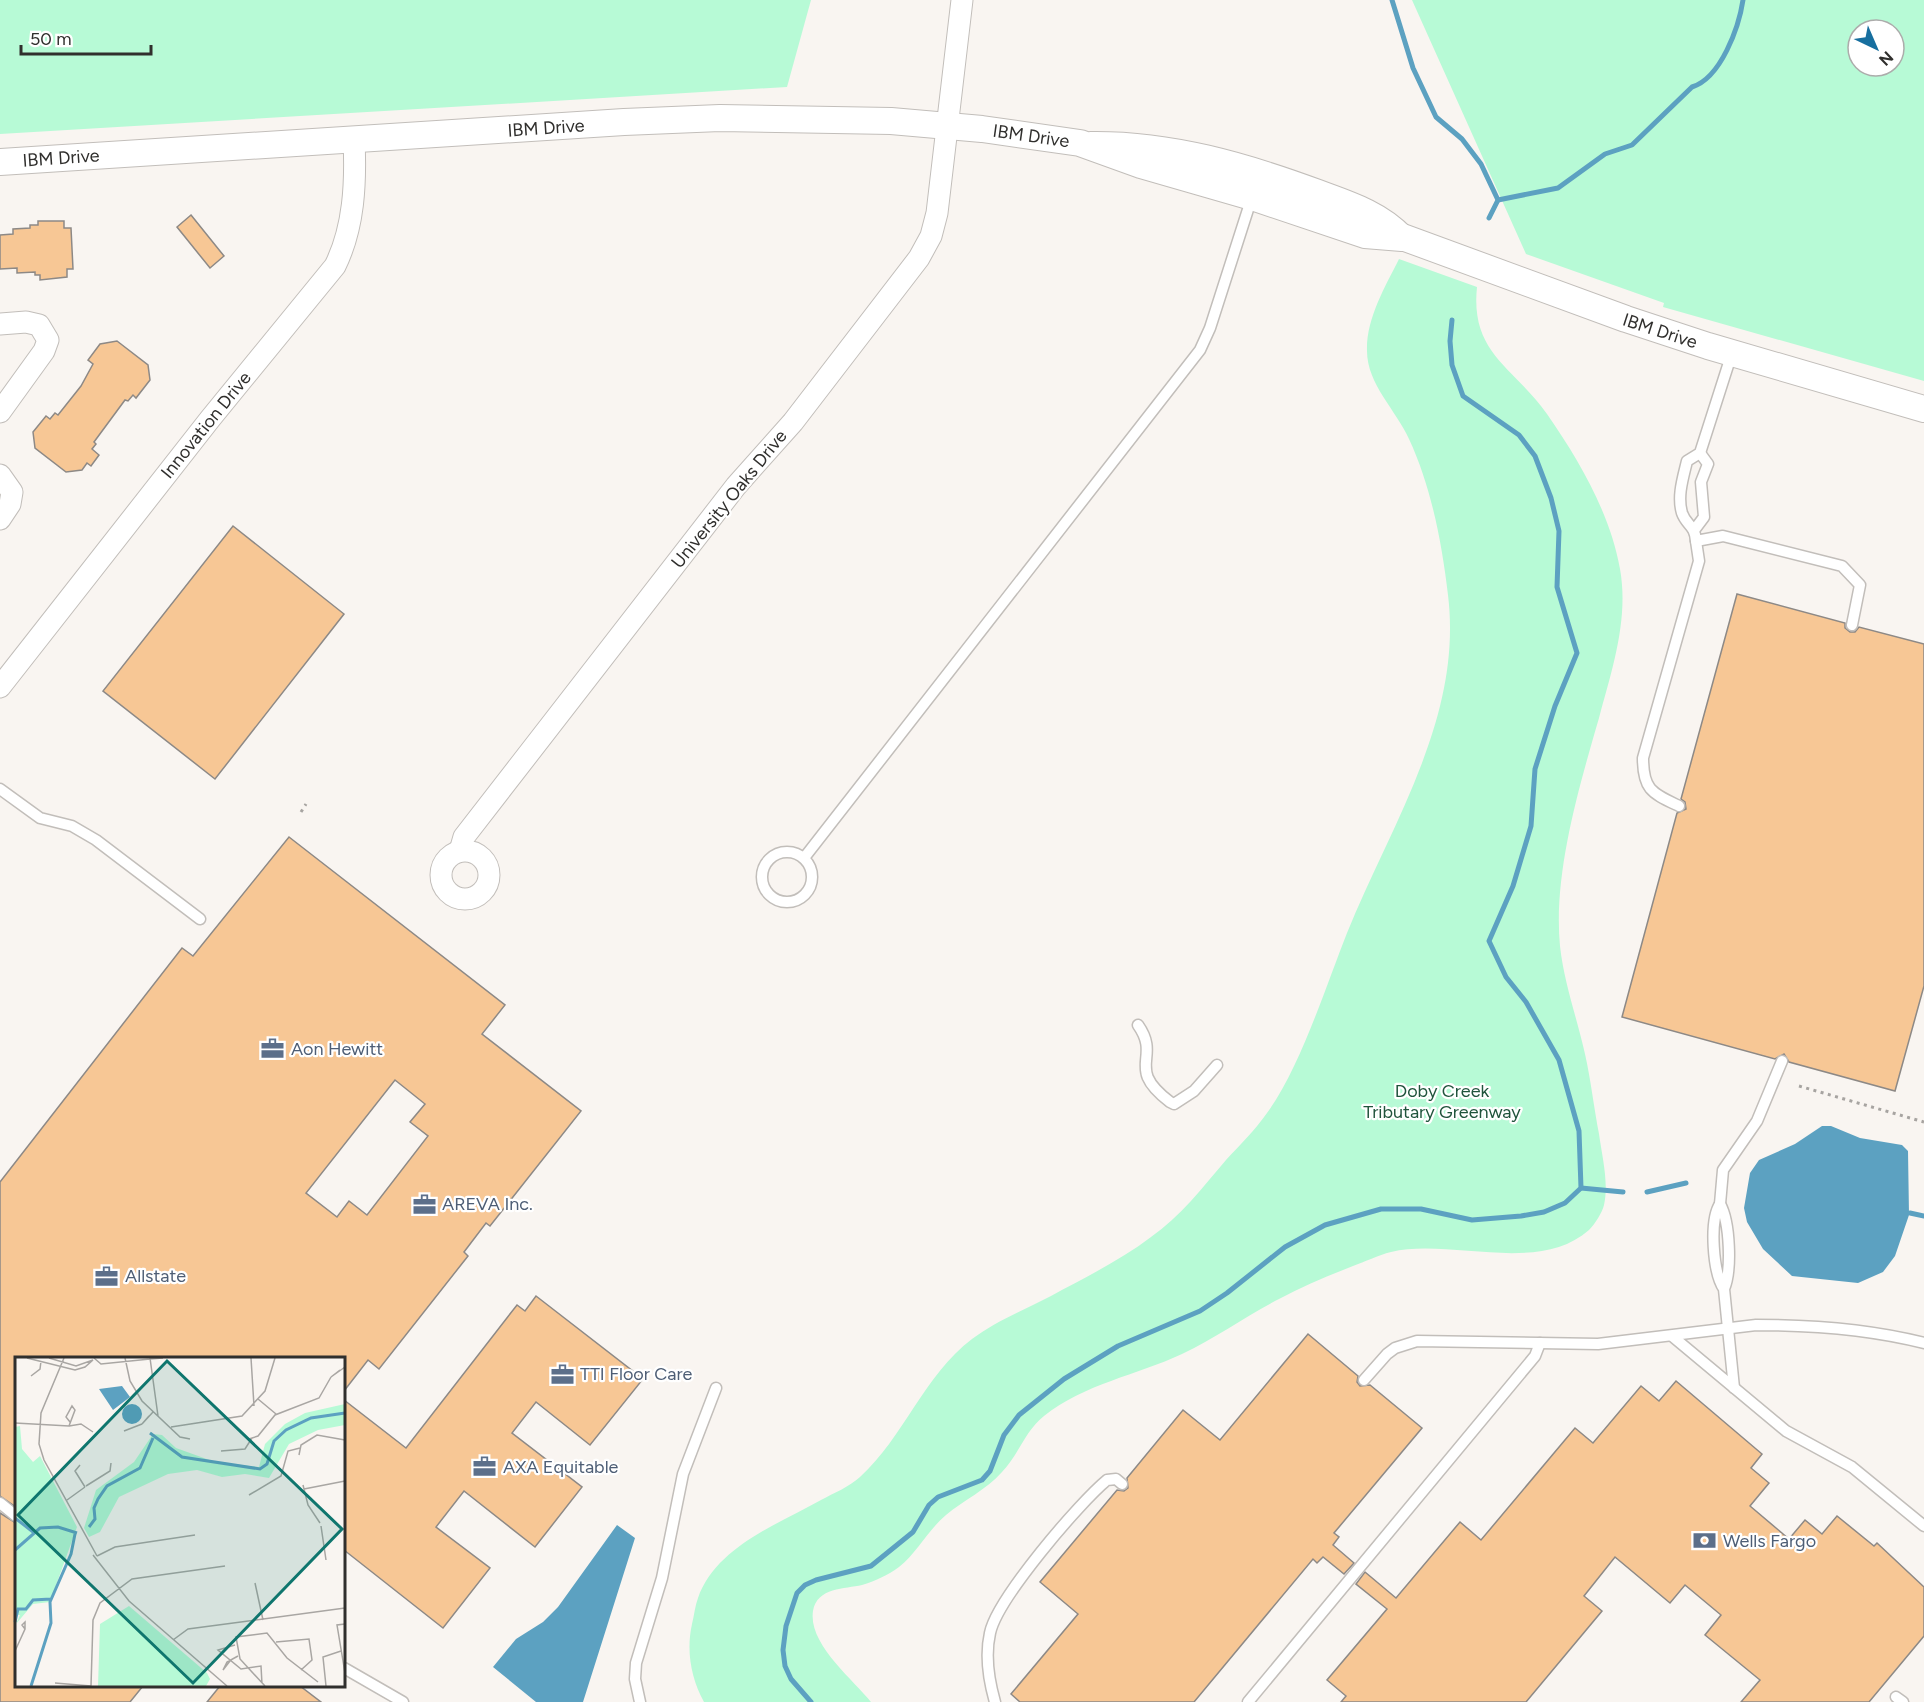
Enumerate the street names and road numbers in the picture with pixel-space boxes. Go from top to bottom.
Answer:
street label: IBM Drive [507,114,585,142]
street label: IBM Drive [991,120,1071,152]
street label: IBM Drive [22,144,100,172]
street label: IBM Drive [1620,309,1700,353]
street label: Innovation Drive [156,367,256,483]
street label: University Oaks Drive [666,425,792,573]

